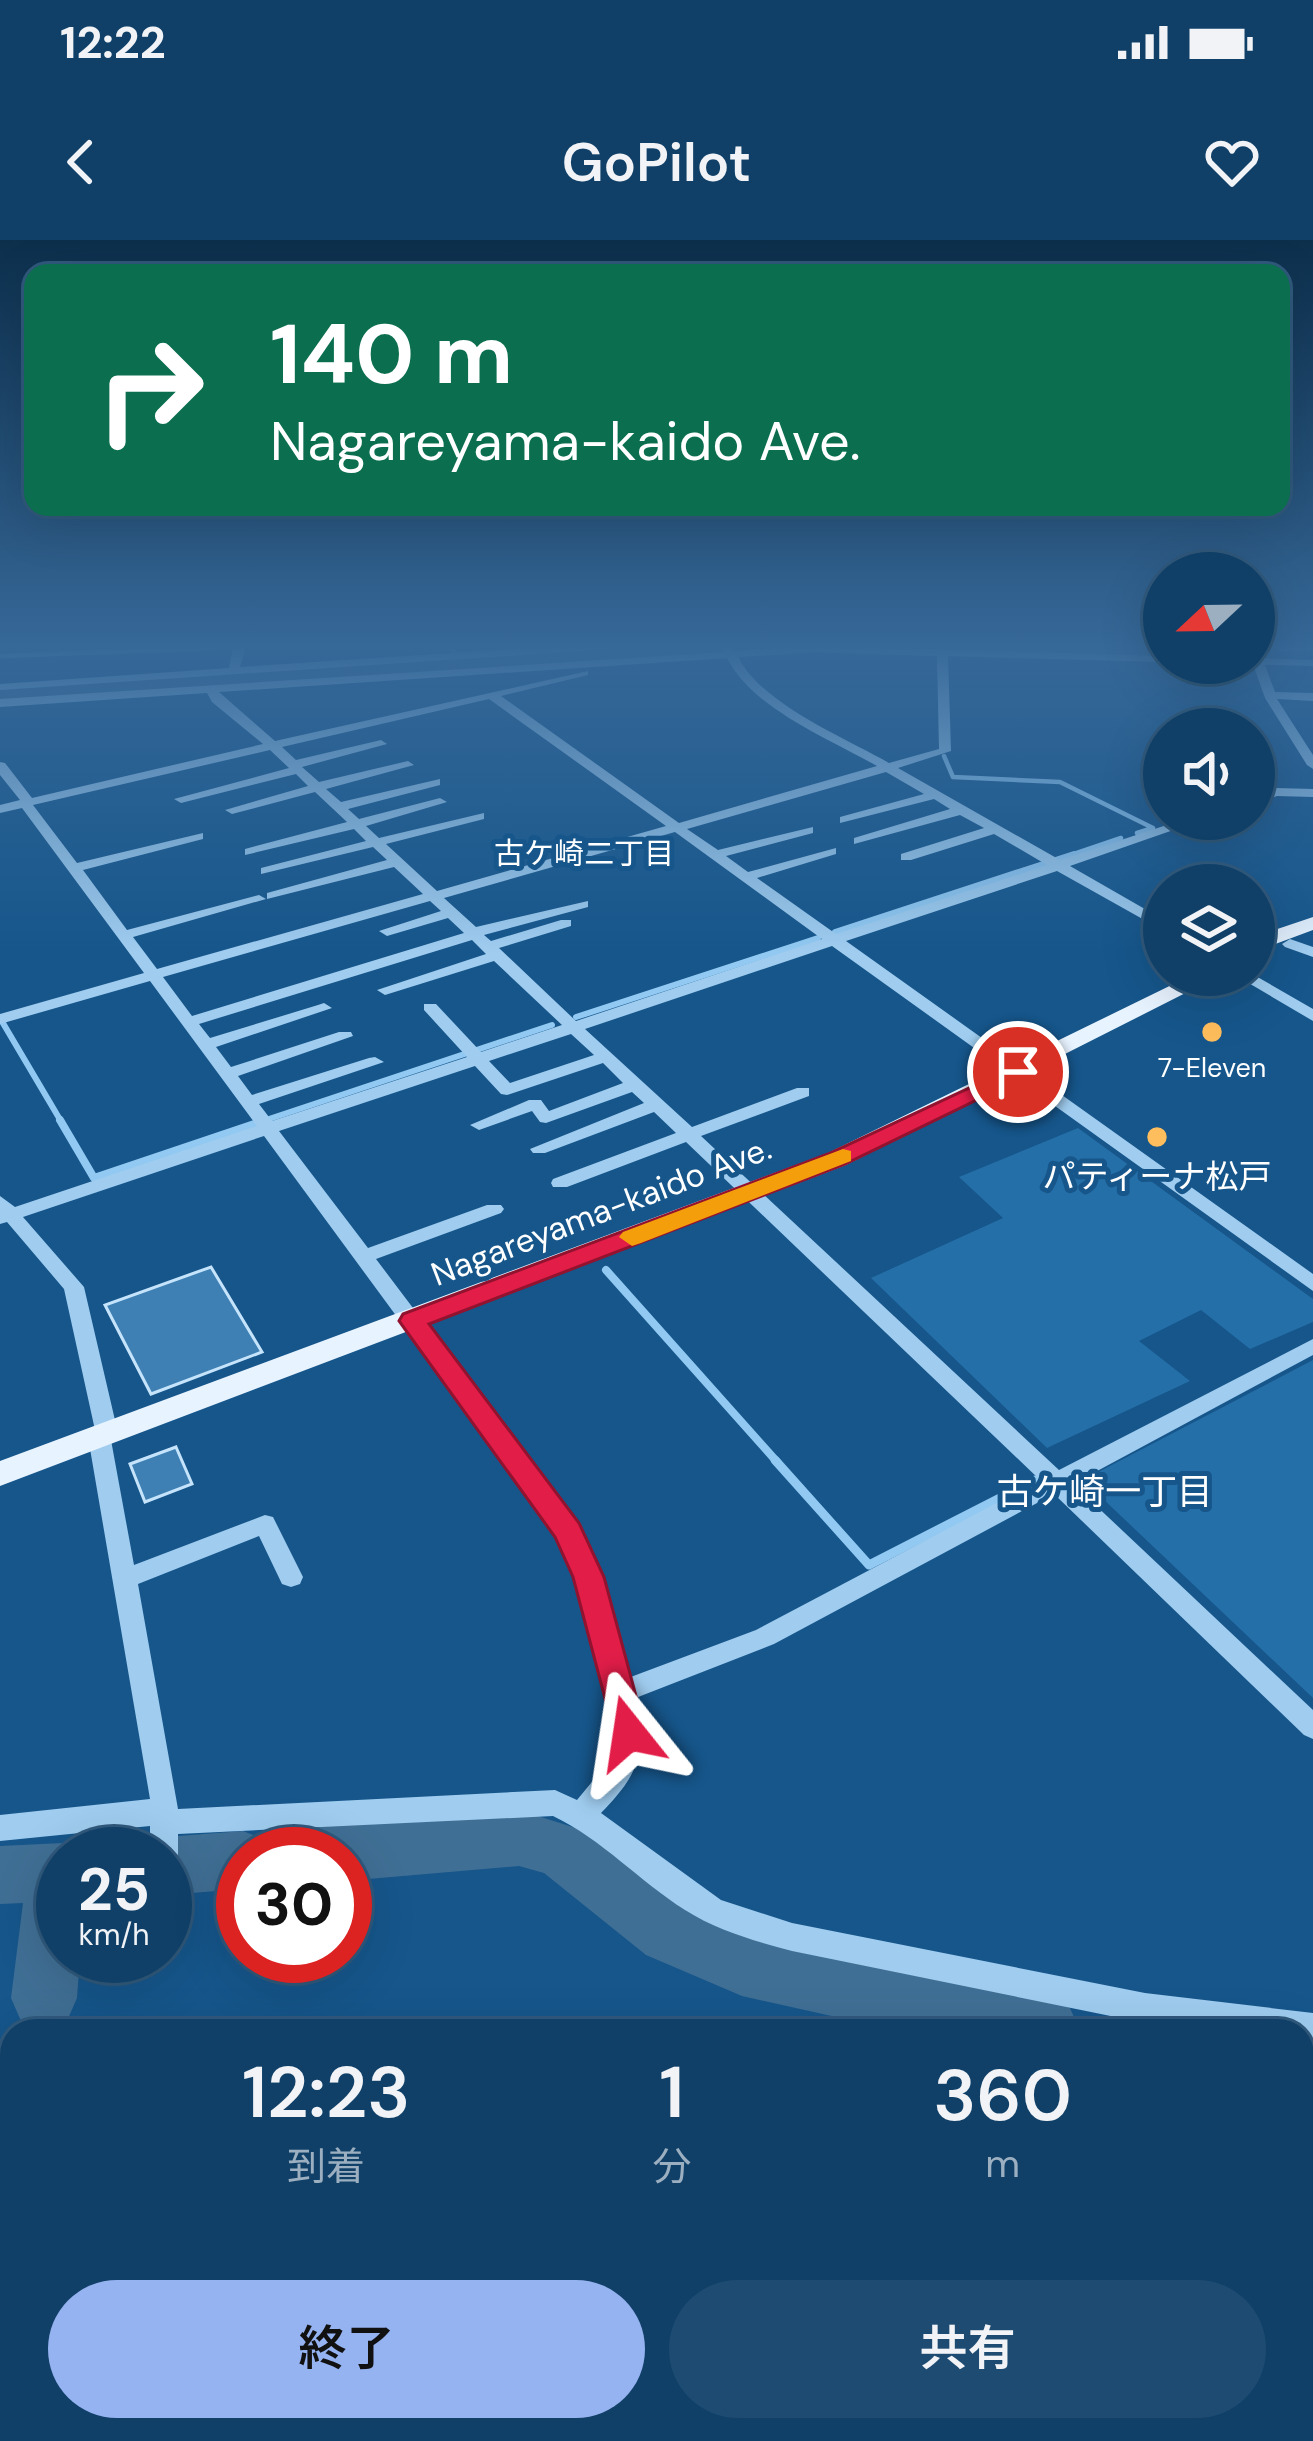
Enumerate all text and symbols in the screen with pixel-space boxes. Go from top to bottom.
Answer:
text: 12:22 [60,13,166,72]
text: GoPilot [562,127,751,198]
icon: back [48,129,114,195]
icon: heart [1199,129,1265,195]
text: 140 m [270,300,513,409]
icon: right [72,312,228,468]
text: Nagareyama-kaido Ave. [270,406,860,477]
north arrow [1143,552,1275,684]
map controls [1143,552,1275,996]
button: sound [1143,708,1275,840]
district label: 古ケ崎二丁目 [494,834,674,873]
button: layers [1143,864,1275,996]
marker: 7-Eleven [1199,1019,1225,1045]
pin [967,1021,1069,1123]
icon: arrive [985,1039,1051,1105]
place label: 7-Eleven [1158,1050,1266,1085]
marker: パティーナ松戸 [1144,1124,1170,1150]
street label: Nagareyama-kaido Ave. [425,1126,777,1296]
place label: パティーナ松戸 [1042,1155,1272,1198]
district label: 古ケ崎一丁目 [997,1468,1213,1515]
position arrow [566,1670,692,1796]
speed limit sign: 30 [216,1827,372,1983]
text: 25 [78,1850,150,1929]
text: km/h [79,1915,149,1954]
text: 12:23 [242,2046,410,2139]
text: 1 [659,2046,684,2139]
text: 360 [933,2049,1072,2142]
text: m [985,2138,1020,2189]
text: 到着 [287,2141,365,2192]
text: 分 [652,2141,691,2192]
button: 終了 [48,2280,645,2418]
button: 共有 [669,2280,1266,2418]

